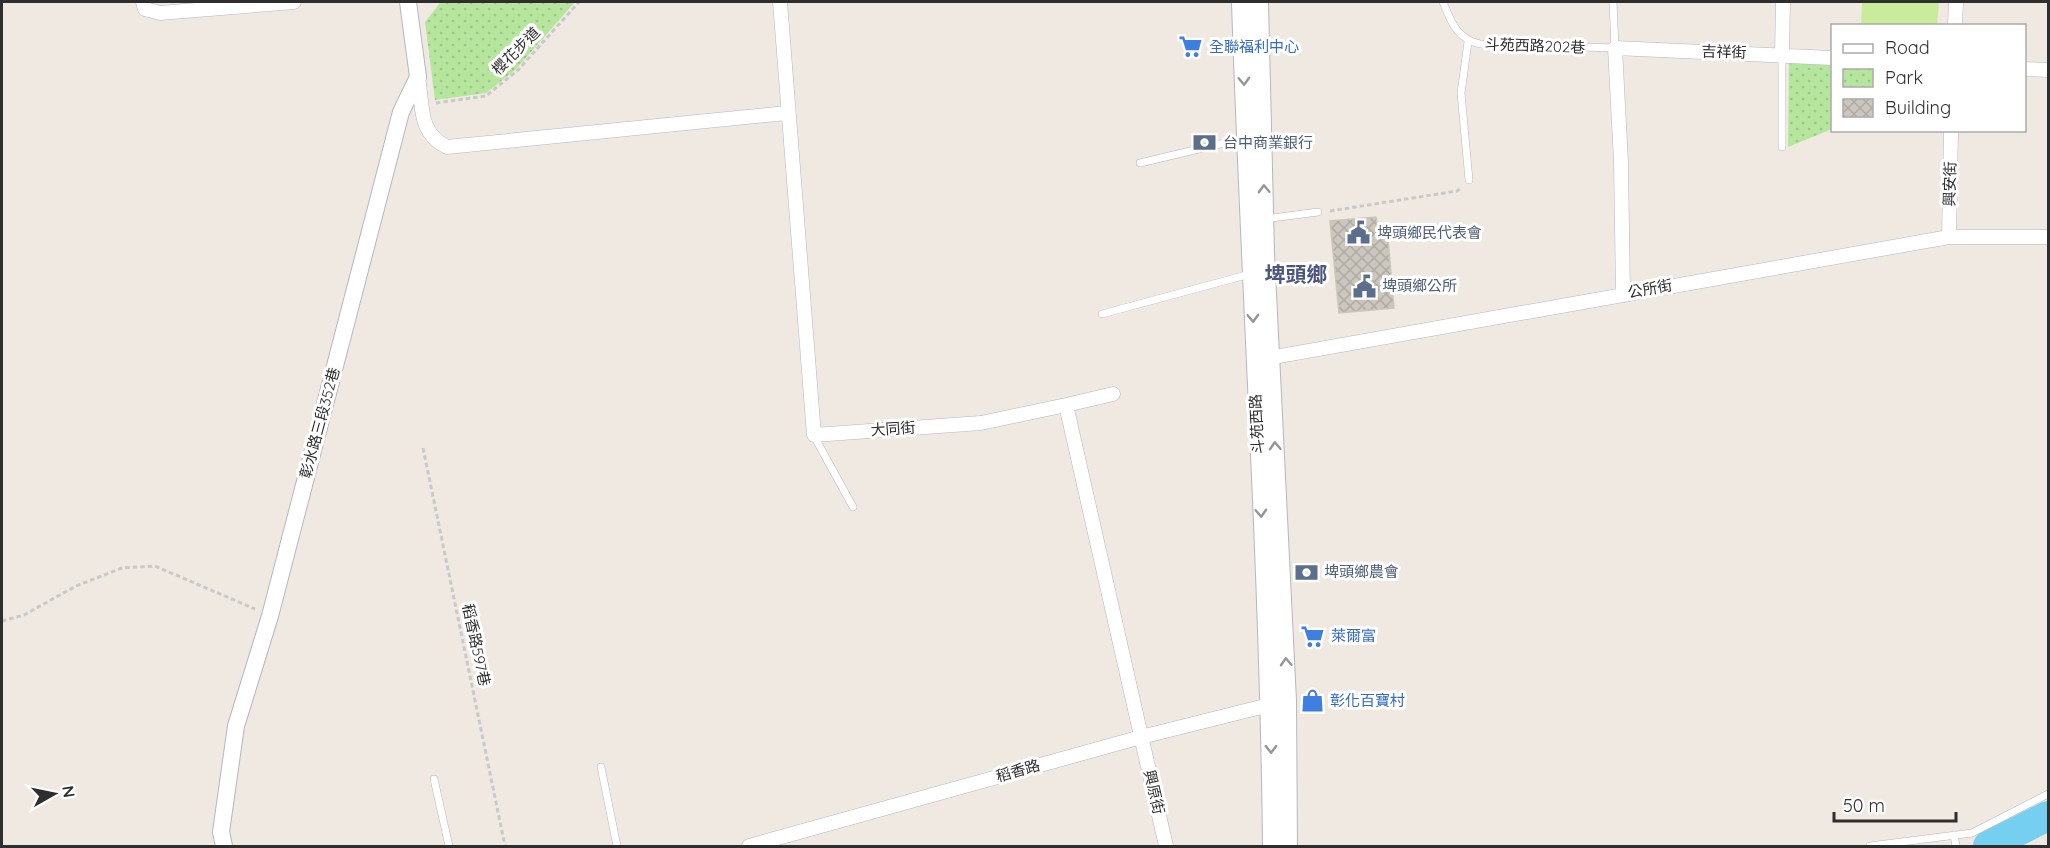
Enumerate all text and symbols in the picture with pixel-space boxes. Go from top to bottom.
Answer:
street label: 櫻花步道 [488,23,544,79]
legend [1831,24,2026,132]
supermarket icon: 全聯福利中心 [1178,34,1204,60]
street label: 斗苑西路202巷 [1484,34,1586,57]
text: Road [1885,36,1930,59]
place label: 全聯福利中心 [1209,37,1299,56]
street label: 吉祥街 [1701,41,1747,62]
text: Park [1885,66,1923,89]
one-way arrow [1237,76,1250,85]
text: Building [1885,96,1951,119]
bank icon: 台中商業銀行 [1192,130,1218,156]
place label: 台中商業銀行 [1223,133,1313,152]
street label: 興安街 [1940,161,1959,207]
one-way arrow [1257,184,1270,193]
public building icon: 埤頭鄉民代表會 [1346,220,1372,246]
place label: 埤頭鄉民代表會 [1377,223,1482,242]
district label: 埤頭鄉 [1265,261,1328,287]
public building icon: 埤頭鄉公所 [1351,273,1377,299]
street label: 公所街 [1626,275,1674,302]
place label: 埤頭鄉公所 [1382,276,1457,295]
one-way arrow [1246,313,1259,322]
street label: 彰水路三段352巷 [296,365,343,481]
street label: 斗苑西路 [1245,394,1268,454]
street label: 大同街 [870,417,916,440]
one-way arrow [1269,442,1282,451]
one-way arrow [1255,508,1268,517]
bank icon: 埤頭鄉農會 [1293,559,1319,585]
place label: 埤頭鄉農會 [1324,562,1399,581]
street label: 稻香路597巷 [458,602,494,688]
supermarket icon: 萊爾富 [1300,623,1326,649]
place label: 萊爾富 [1331,626,1376,645]
one-way arrow [1279,658,1292,667]
shop icon: 彰化百寶村 [1299,688,1325,714]
place label: 彰化百寶村 [1330,691,1405,710]
one-way arrow [1265,745,1277,754]
street label: 稻香路 [994,755,1042,786]
north arrow [24,764,84,824]
street label: 興原街 [1140,768,1169,816]
text: N [58,784,80,799]
scale bar [1834,785,1956,823]
text: 50 m [1843,794,1885,817]

